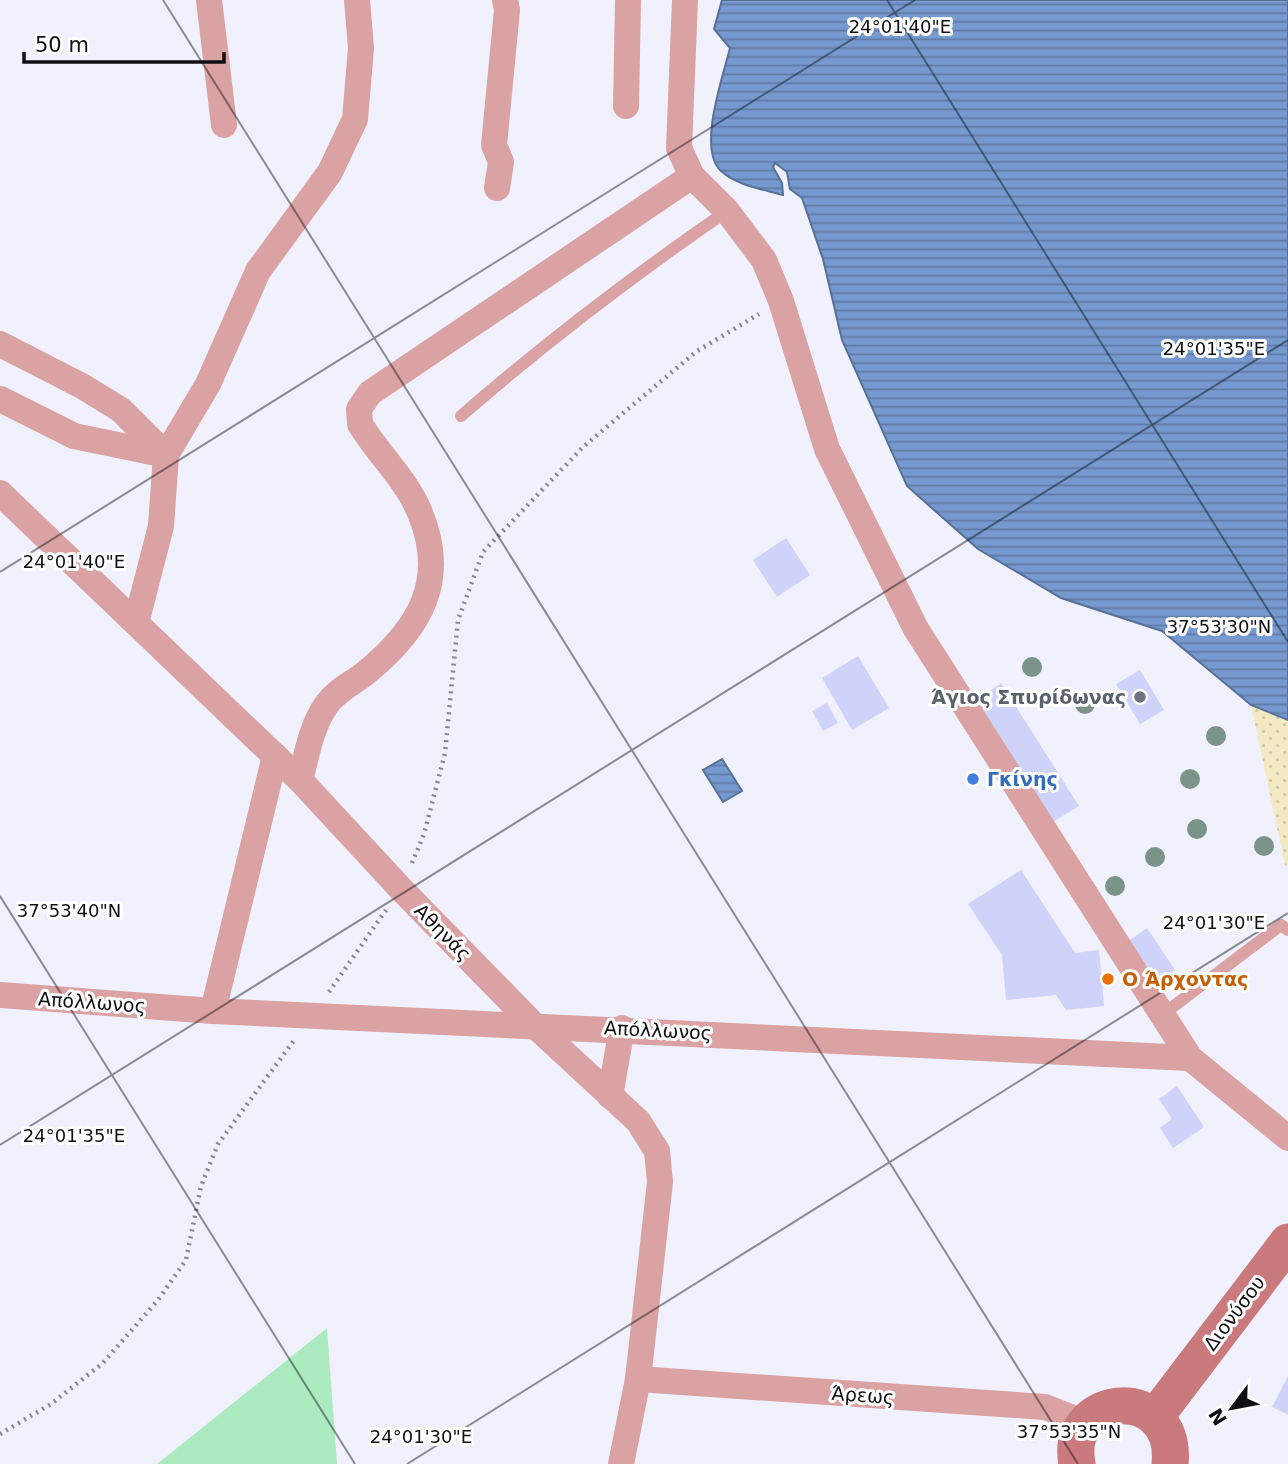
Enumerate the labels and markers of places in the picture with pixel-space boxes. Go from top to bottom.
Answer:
place label: Άγιος Σπυρίδωνας [931,686,1126,708]
marker: Άγιος Σπυρίδωνας [1132,689,1148,705]
place label: Γκίνης [987,768,1058,790]
marker: Γκίνης [965,771,981,787]
place label: Ο Άρχοντας [1122,968,1248,990]
marker: Ο Άρχοντας [1100,971,1116,987]

